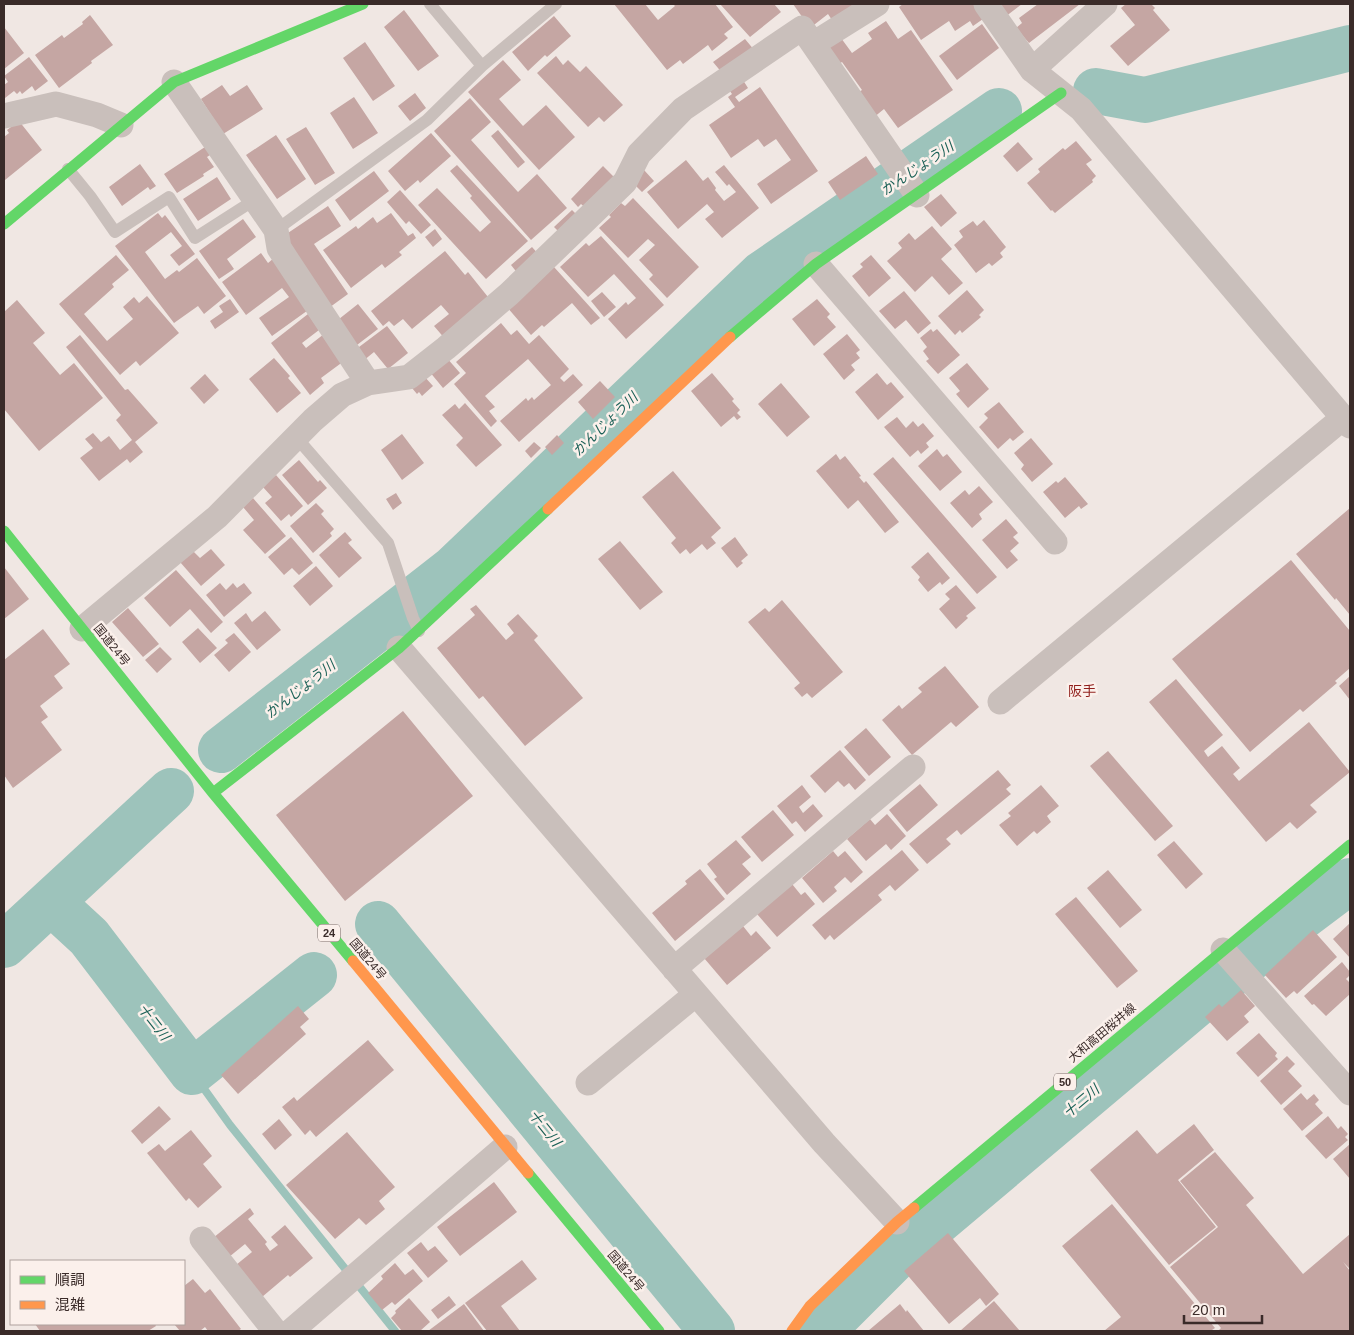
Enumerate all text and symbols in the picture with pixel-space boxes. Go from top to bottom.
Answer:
water label: かんじょう川 [878,137,958,198]
water label: かんじょう川 [569,388,642,459]
street label: 国道24号 [91,621,133,669]
water label: かんじょう川 [262,656,340,721]
district label: 阪手 [1068,683,1096,699]
road number: 24 [318,924,340,941]
street label: 国道24号 [347,936,389,982]
water label: 十二川 [135,1001,174,1045]
street label: 大和高田桜井線 [1065,1001,1139,1065]
road number: 50 [1054,1074,1076,1090]
water label: 十二川 [1060,1080,1104,1121]
water label: 十二川 [526,1107,566,1151]
street label: 国道24号 [605,1248,647,1294]
legend [10,1260,185,1325]
text: 順調 [55,1271,85,1288]
scale bar [1184,1292,1262,1324]
text: 混雑 [55,1296,85,1313]
text: 20 m [1192,1301,1225,1318]

